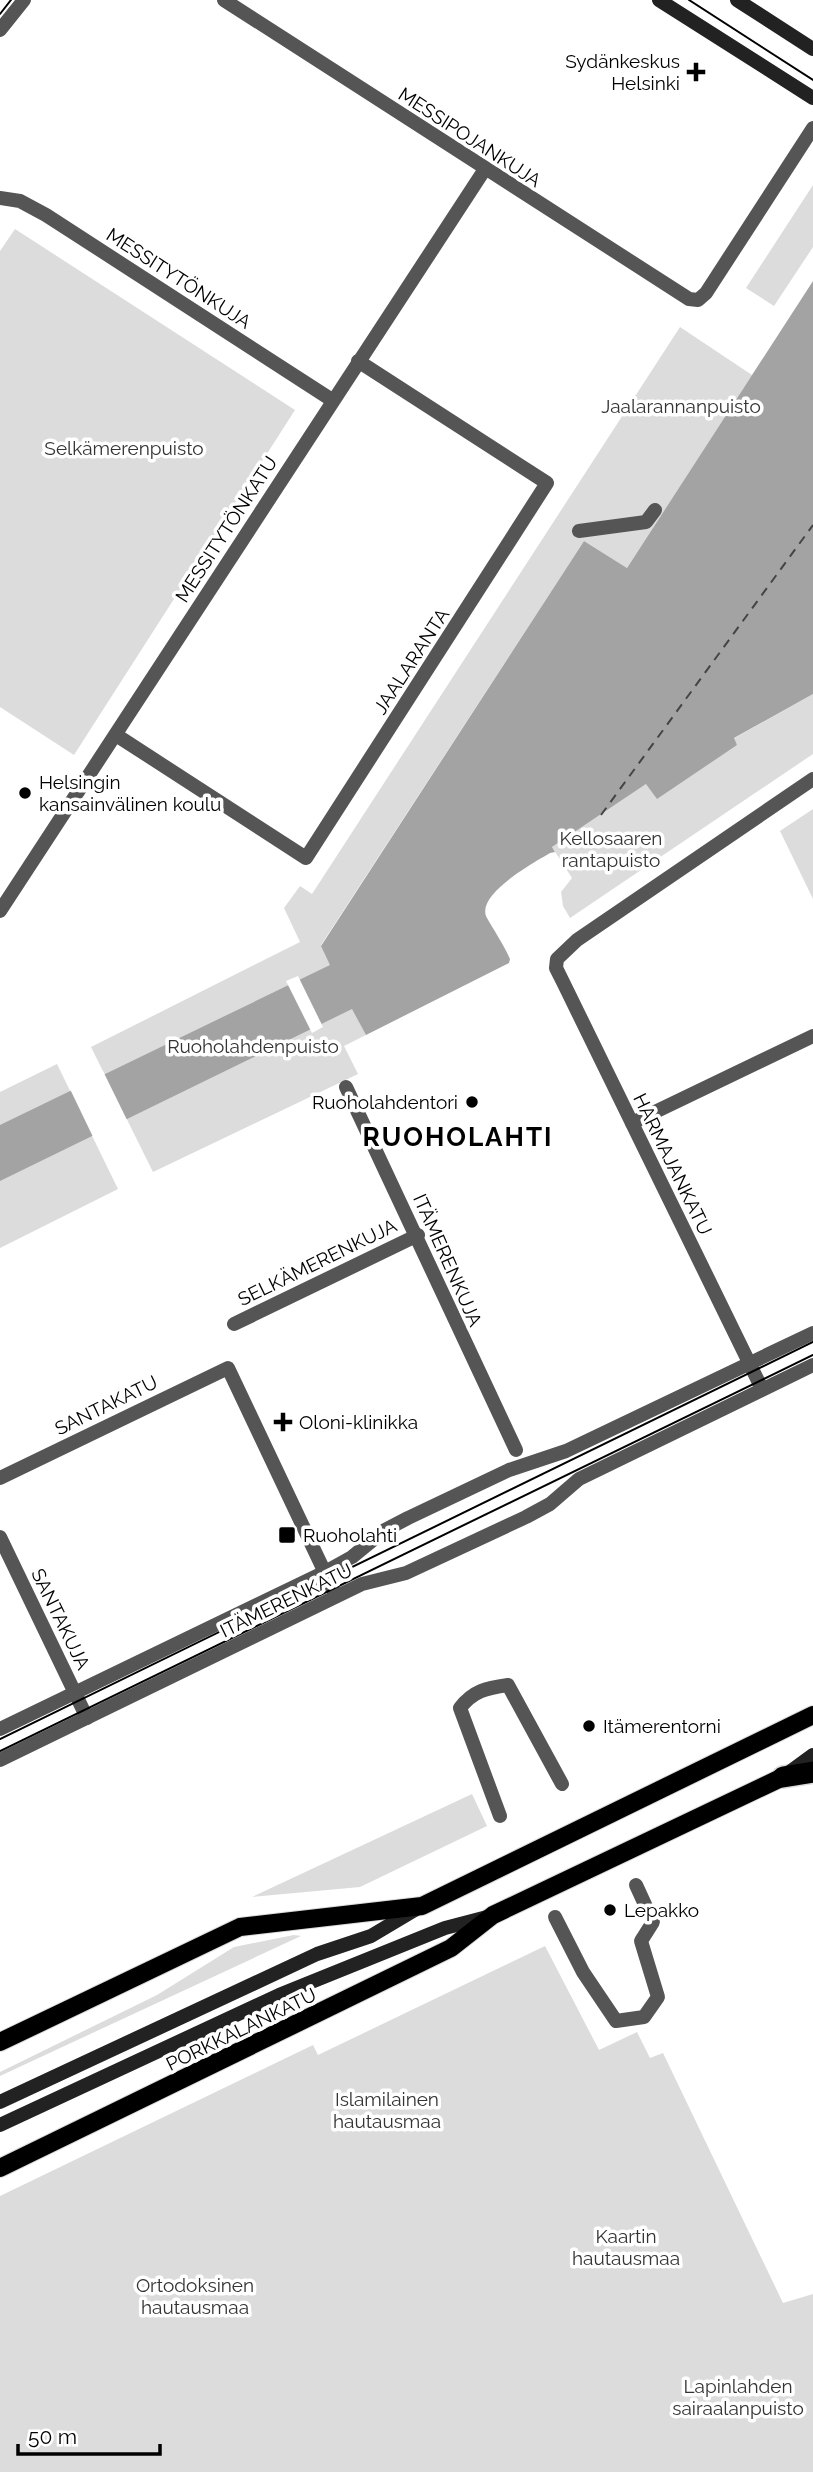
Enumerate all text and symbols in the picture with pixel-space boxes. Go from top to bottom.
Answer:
place label: Sydänkeskus Helsinki [565,50,680,94]
marker: Sydänkeskus Helsinki [686,62,706,82]
street label: MESSIPOJANKUJA [395,83,546,191]
street label: MESSITYTÖNKUJA [103,223,255,333]
park label: Jaalarannanpuisto [601,395,761,417]
park label: Selkämerenpuisto [44,437,204,459]
street label: MESSITYTÖNKATU [171,452,281,606]
street label: JAALARANTA [369,604,453,718]
place label: Helsingin kansainvälinen koulu [39,771,221,815]
marker: Helsingin kansainvälinen koulu [17,785,33,801]
park label: Kellosaaren rantapuisto [560,827,662,871]
park label: Ruoholahdenpuisto [167,1035,339,1057]
street label: HARMAJANKATU [629,1090,717,1238]
place label: Ruoholahdentori [312,1091,458,1113]
marker: Ruoholahdentori [464,1094,480,1110]
district label: RUOHOLAHTI [363,1122,553,1152]
street label: ITÄMERENKUJA [409,1190,487,1330]
street label: SELKÄMERENKUJA [234,1214,400,1310]
street label: SANTAKATU [51,1371,161,1439]
place label: Oloni-klinikka [299,1411,418,1433]
marker: Oloni-klinikka [273,1412,293,1432]
place label: Ruoholahti [303,1524,397,1546]
marker: Ruoholahti [277,1525,297,1545]
street label: ITÄMERENKATU [216,1558,356,1642]
street label: SANTAKUJA [27,1565,95,1673]
place label: Itämerentorni [603,1715,721,1737]
marker: Itämerentorni [581,1718,597,1734]
place label: Lepakko [624,1899,699,1921]
marker: Lepakko [602,1902,618,1918]
street label: PORKKALANKATU [162,1983,320,2075]
park label: Islamilainen hautausmaa [333,2088,441,2132]
park label: Kaartin hautausmaa [572,2225,680,2269]
park label: Ortodoksinen hautausmaa [136,2274,254,2318]
park label: Lapinlahden sairaalanpuisto [672,2375,804,2419]
scale bar [18,2412,159,2456]
text: 50 m [28,2424,77,2449]

